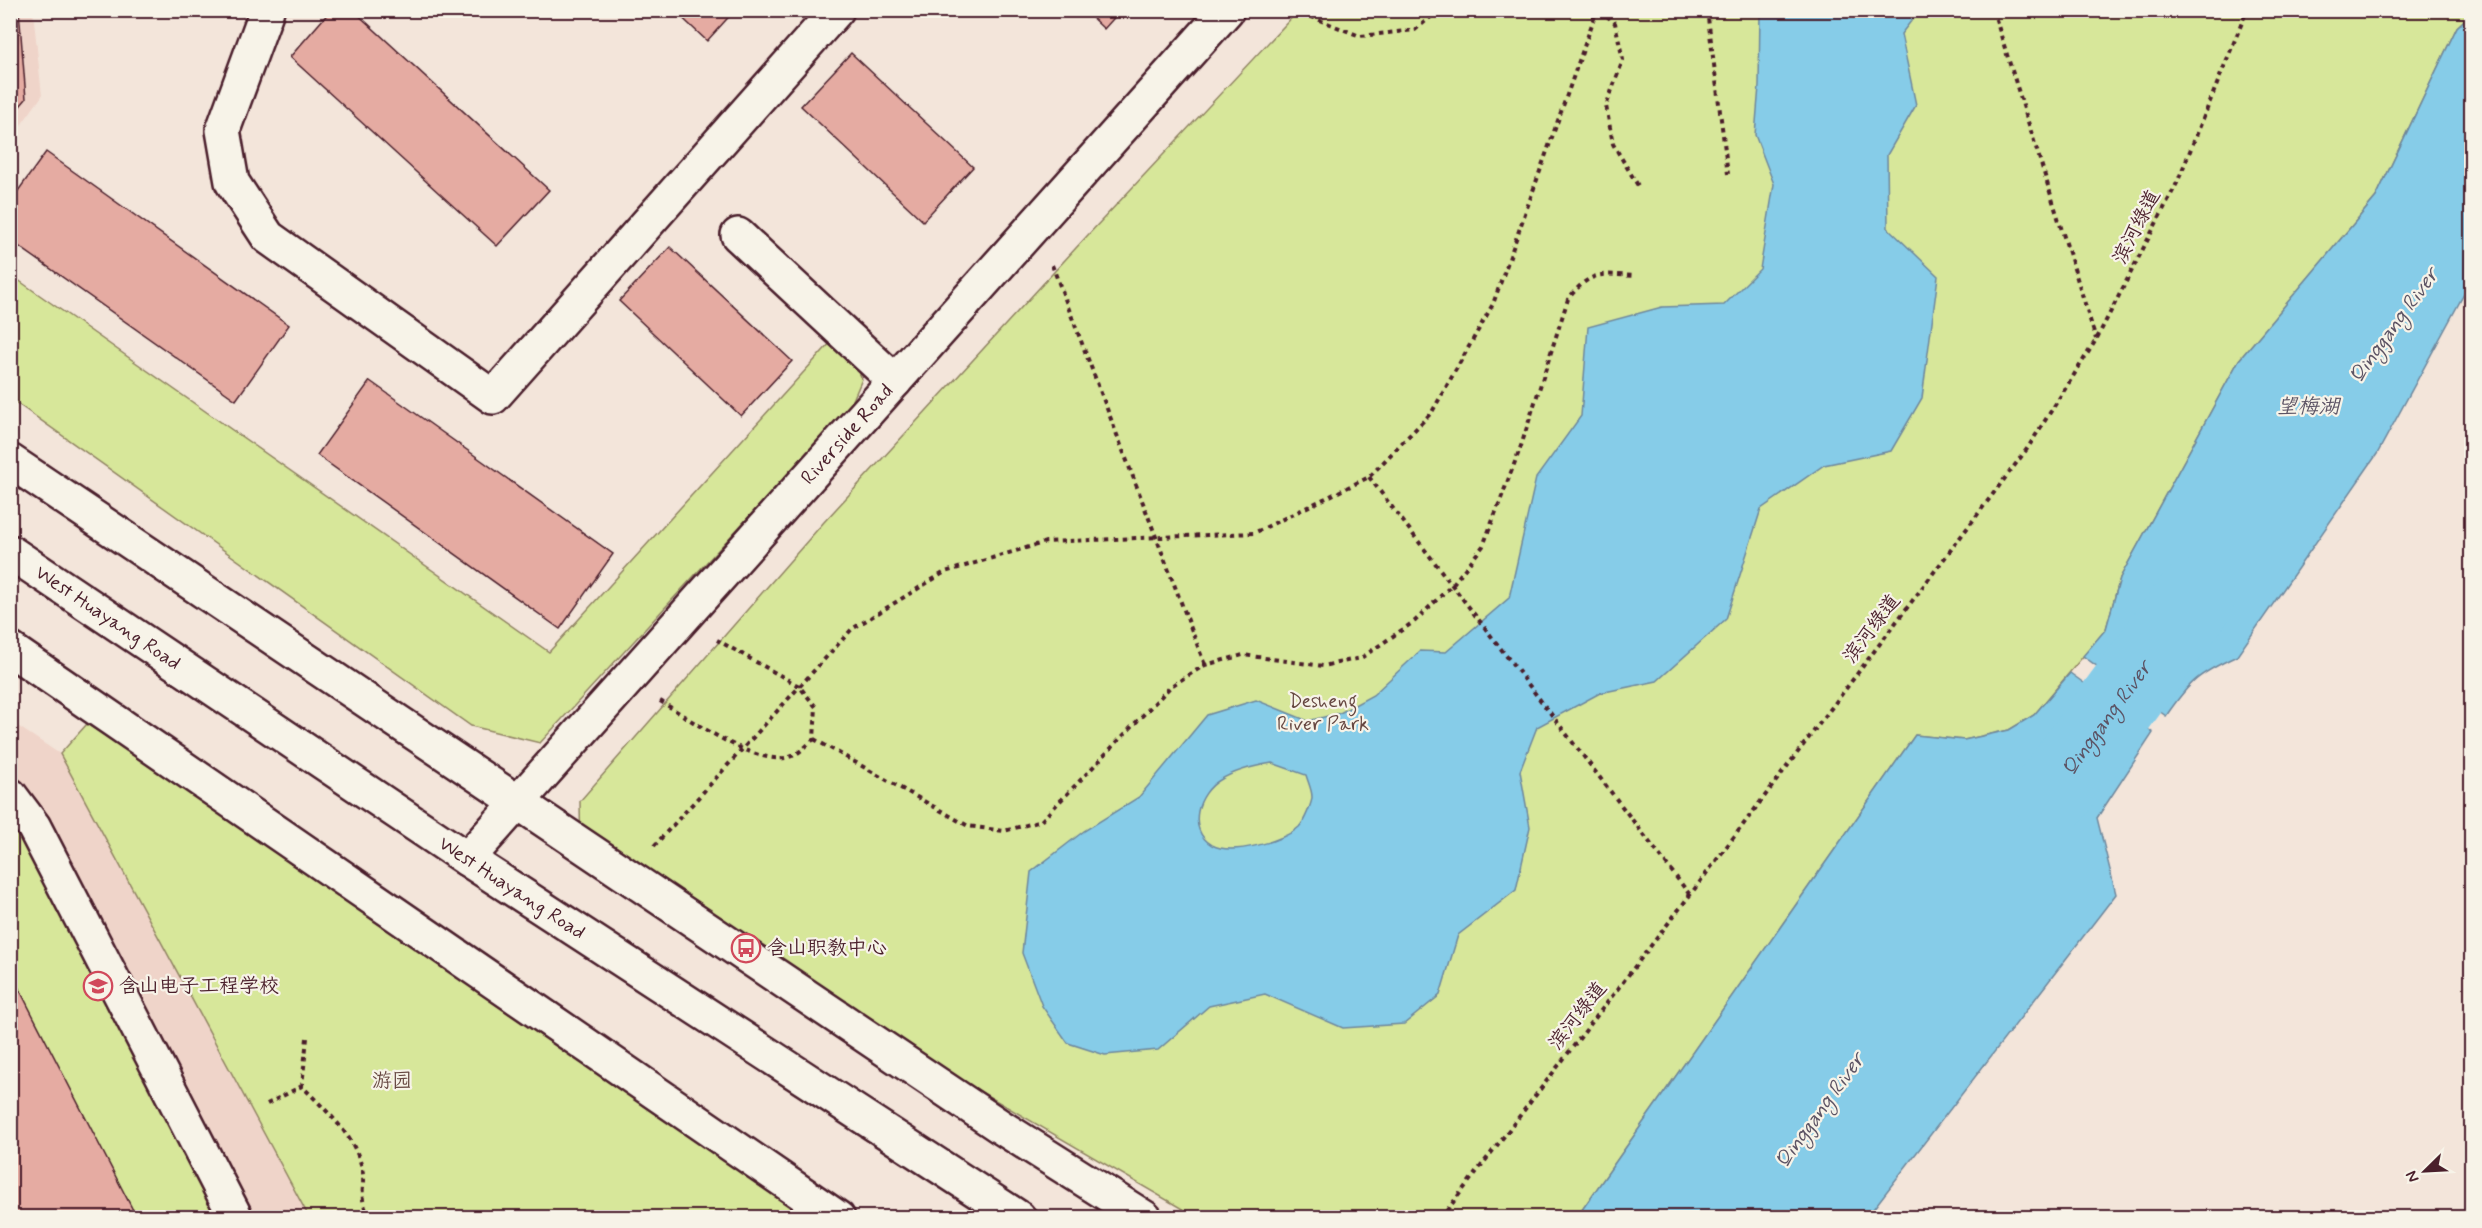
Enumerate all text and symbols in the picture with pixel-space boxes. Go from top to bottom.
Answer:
street label: 滨河绿道 [2107,185,2167,269]
water label: Qinggang River [2343,260,2449,390]
street label: Riverside Road [795,378,899,491]
water label: 望梅湖 [2277,393,2341,421]
street label: West Huayang Road [30,559,186,676]
street label: 滨河绿道 [1837,589,1907,669]
water label: Qinggang River [2056,653,2160,782]
park label: Desheng River Park [1277,688,1369,738]
street label: West Huayang Road [433,830,591,946]
bus stop icon: 含山职教中心 [730,932,762,964]
place label: 含山职教中心 [767,935,887,962]
school or university icon: 含山电子工程学校 [82,970,114,1002]
place label: 含山电子工程学校 [119,973,279,1000]
street label: 滨河绿道 [1543,976,1613,1056]
water label: Qinggang River [1769,1045,1875,1175]
park label: 游园 [372,1068,412,1095]
north arrow [2395,1141,2455,1201]
text: N [2401,1167,2424,1186]

